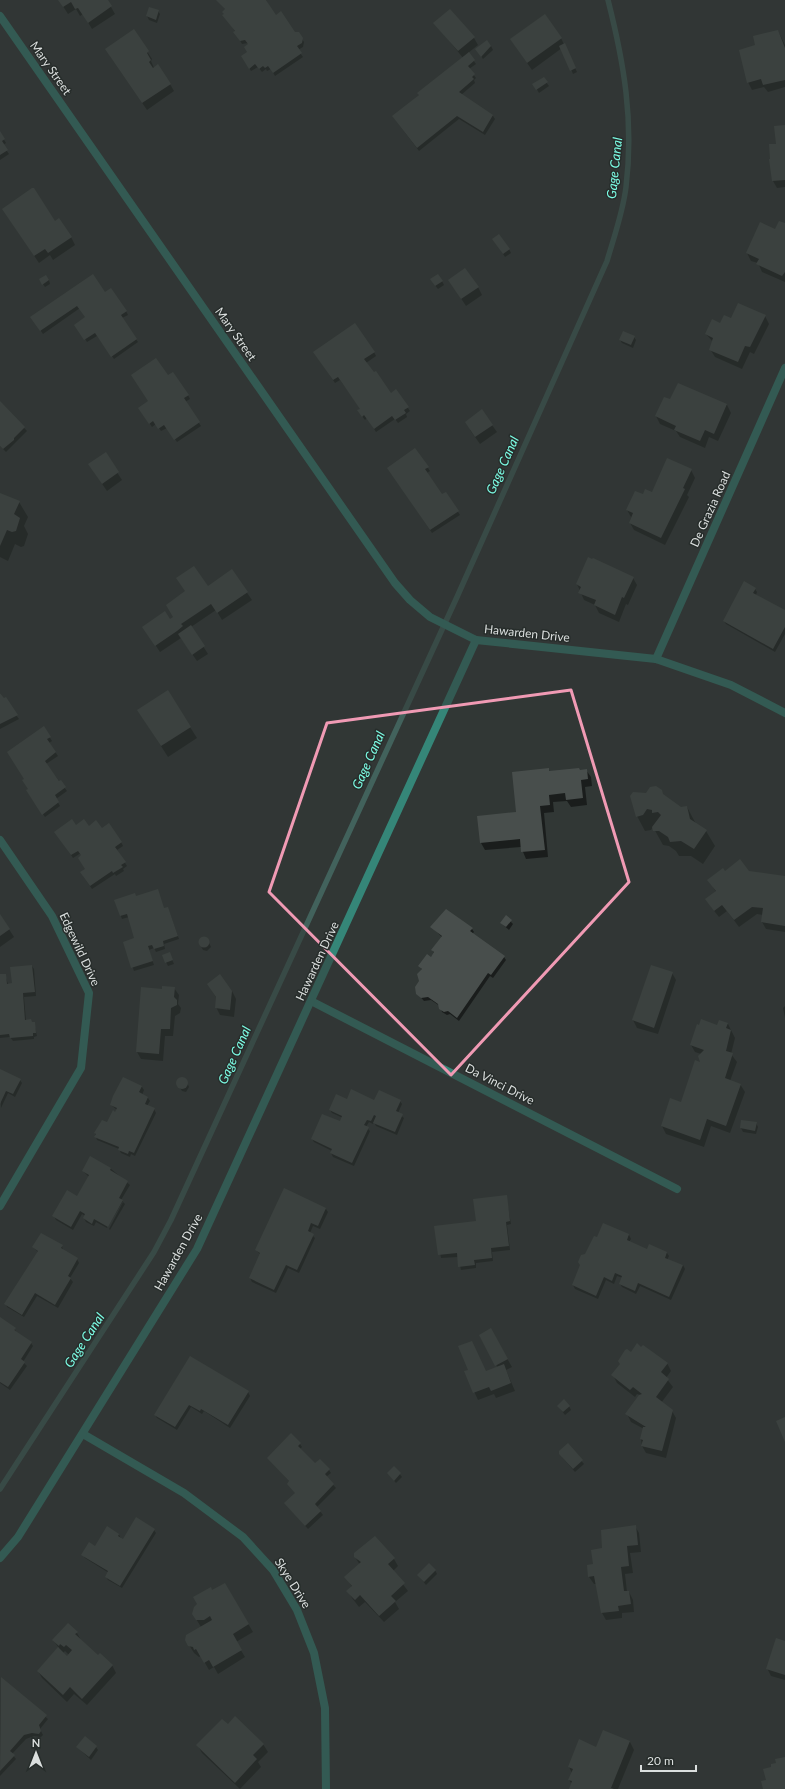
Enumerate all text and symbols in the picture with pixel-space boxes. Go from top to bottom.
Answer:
street label: Mary Street [27,38,75,98]
water label: Gage Canal [603,136,625,200]
street label: Mary Street [212,304,260,364]
water label: Gage Canal [482,433,522,497]
street label: De Grazia Road [687,469,733,549]
street label: Hawarden Drive [484,621,570,645]
water label: Gage Canal [348,728,388,792]
street label: Edgewild Drive [56,910,104,988]
street label: Hawarden Drive [292,919,342,1003]
water label: Gage Canal [214,1023,254,1087]
street label: Da Vinci Drive [463,1060,537,1108]
street label: Hawarden Drive [151,1211,205,1293]
water label: Gage Canal [60,1310,108,1370]
street label: Skye Drive [272,1555,314,1611]
north arrow [16,1733,56,1773]
text: N [32,1736,40,1749]
scale bar [641,1747,696,1773]
text: 20 m [647,1753,674,1768]

